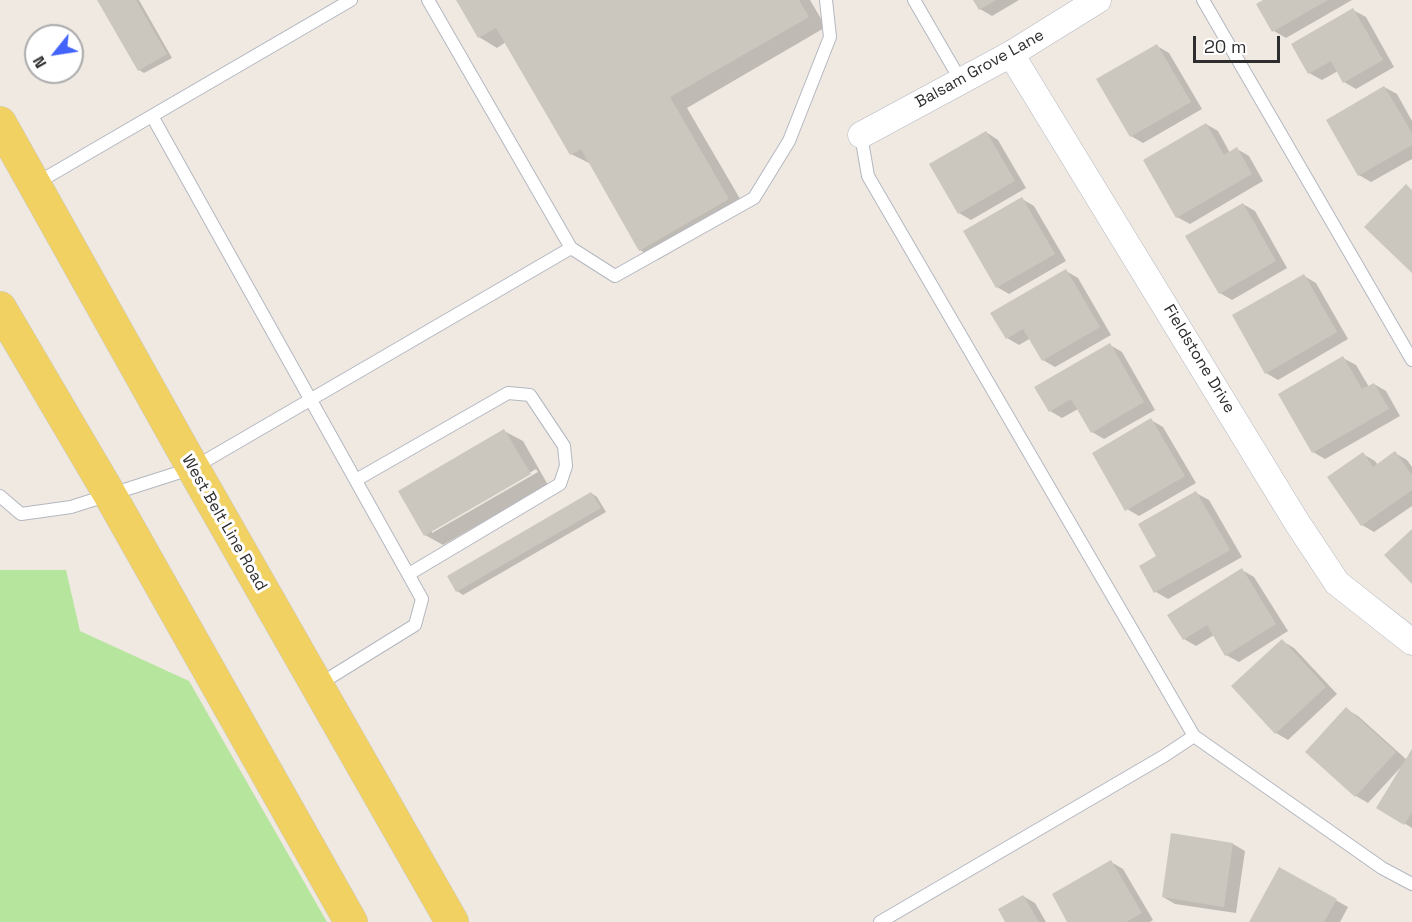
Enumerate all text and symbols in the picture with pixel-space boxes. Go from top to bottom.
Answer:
north arrow [24,24,84,84]
scale bar [1196,24,1283,62]
street label: Balsam Grove Lane [912,26,1048,112]
text: 20 m [1204,35,1247,58]
text: N [28,52,51,72]
street label: Fieldstone Drive [1159,301,1239,417]
street label: West Belt Line Road [177,452,271,594]

